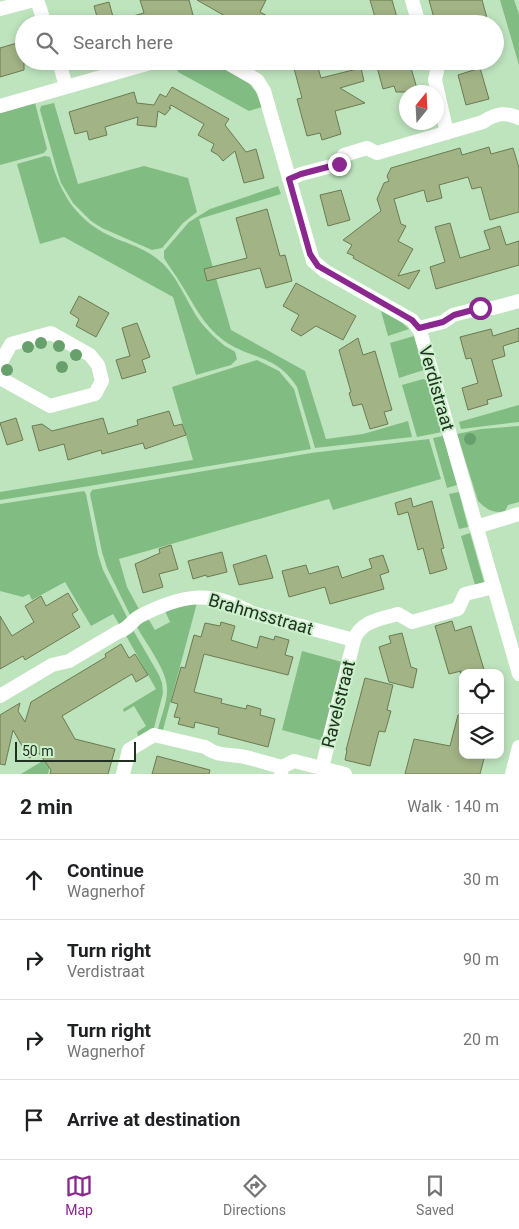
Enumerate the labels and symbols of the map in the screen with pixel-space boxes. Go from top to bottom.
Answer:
north arrow [399,85,444,130]
route end [328,153,351,176]
route start [469,297,492,320]
street label: Verdistraat [415,343,459,433]
street label: Brahmsstraat [206,589,316,639]
street label: Ravelstraat [317,658,359,750]
scale bar [15,739,136,762]

